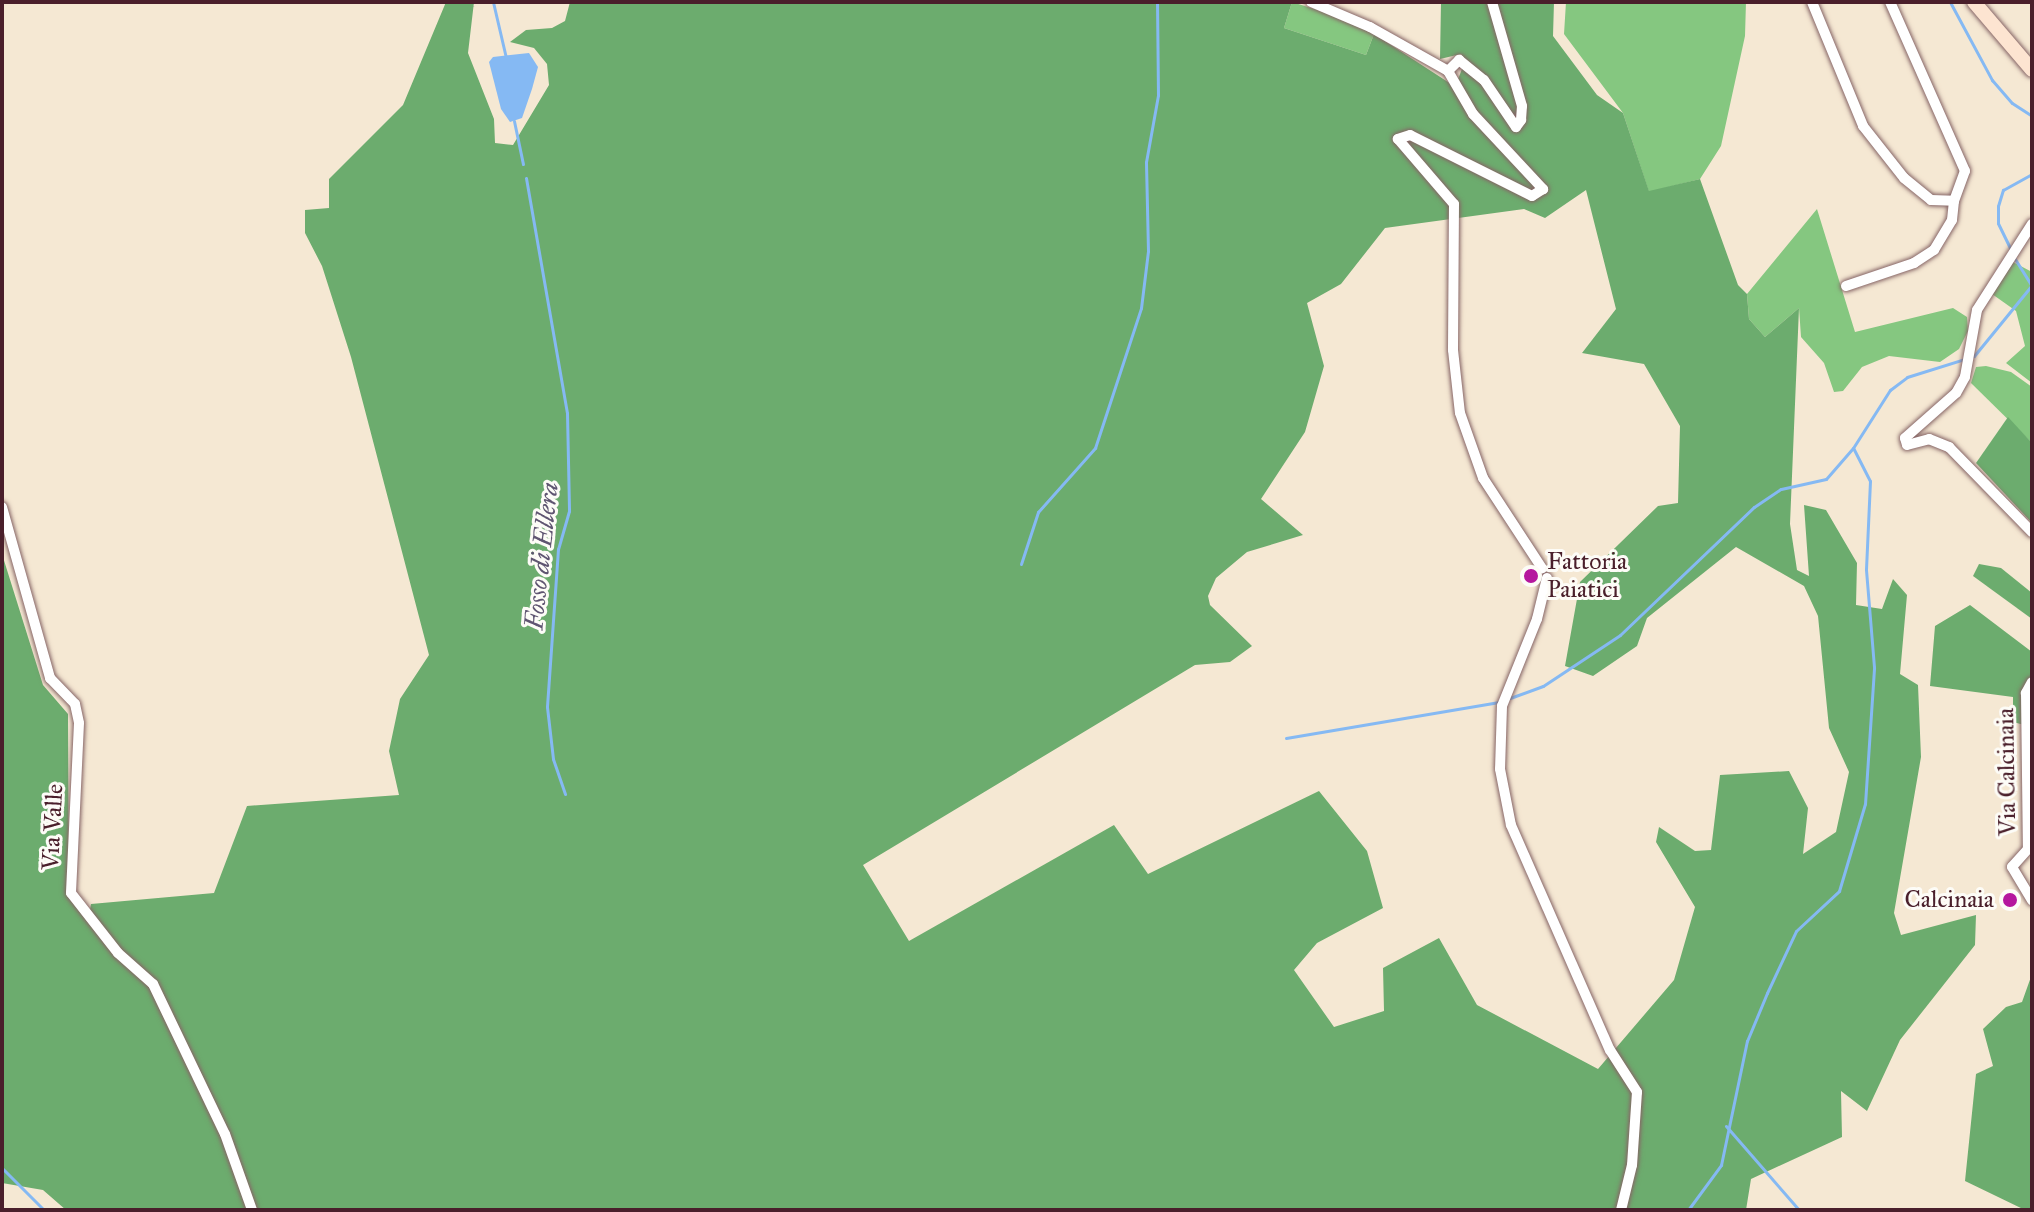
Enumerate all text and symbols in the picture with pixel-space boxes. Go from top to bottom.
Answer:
water label: Fosso di Ellera [519,481,565,631]
place label: Fattoria Paiatici [1547,548,1627,604]
marker: Fattoria Paiatici [1522,567,1540,585]
street label: Via Calcinaia [1991,708,2023,836]
street label: Via Valle [36,783,70,871]
place label: Calcinaia [1905,886,1994,914]
marker: Calcinaia [2001,891,2019,909]

